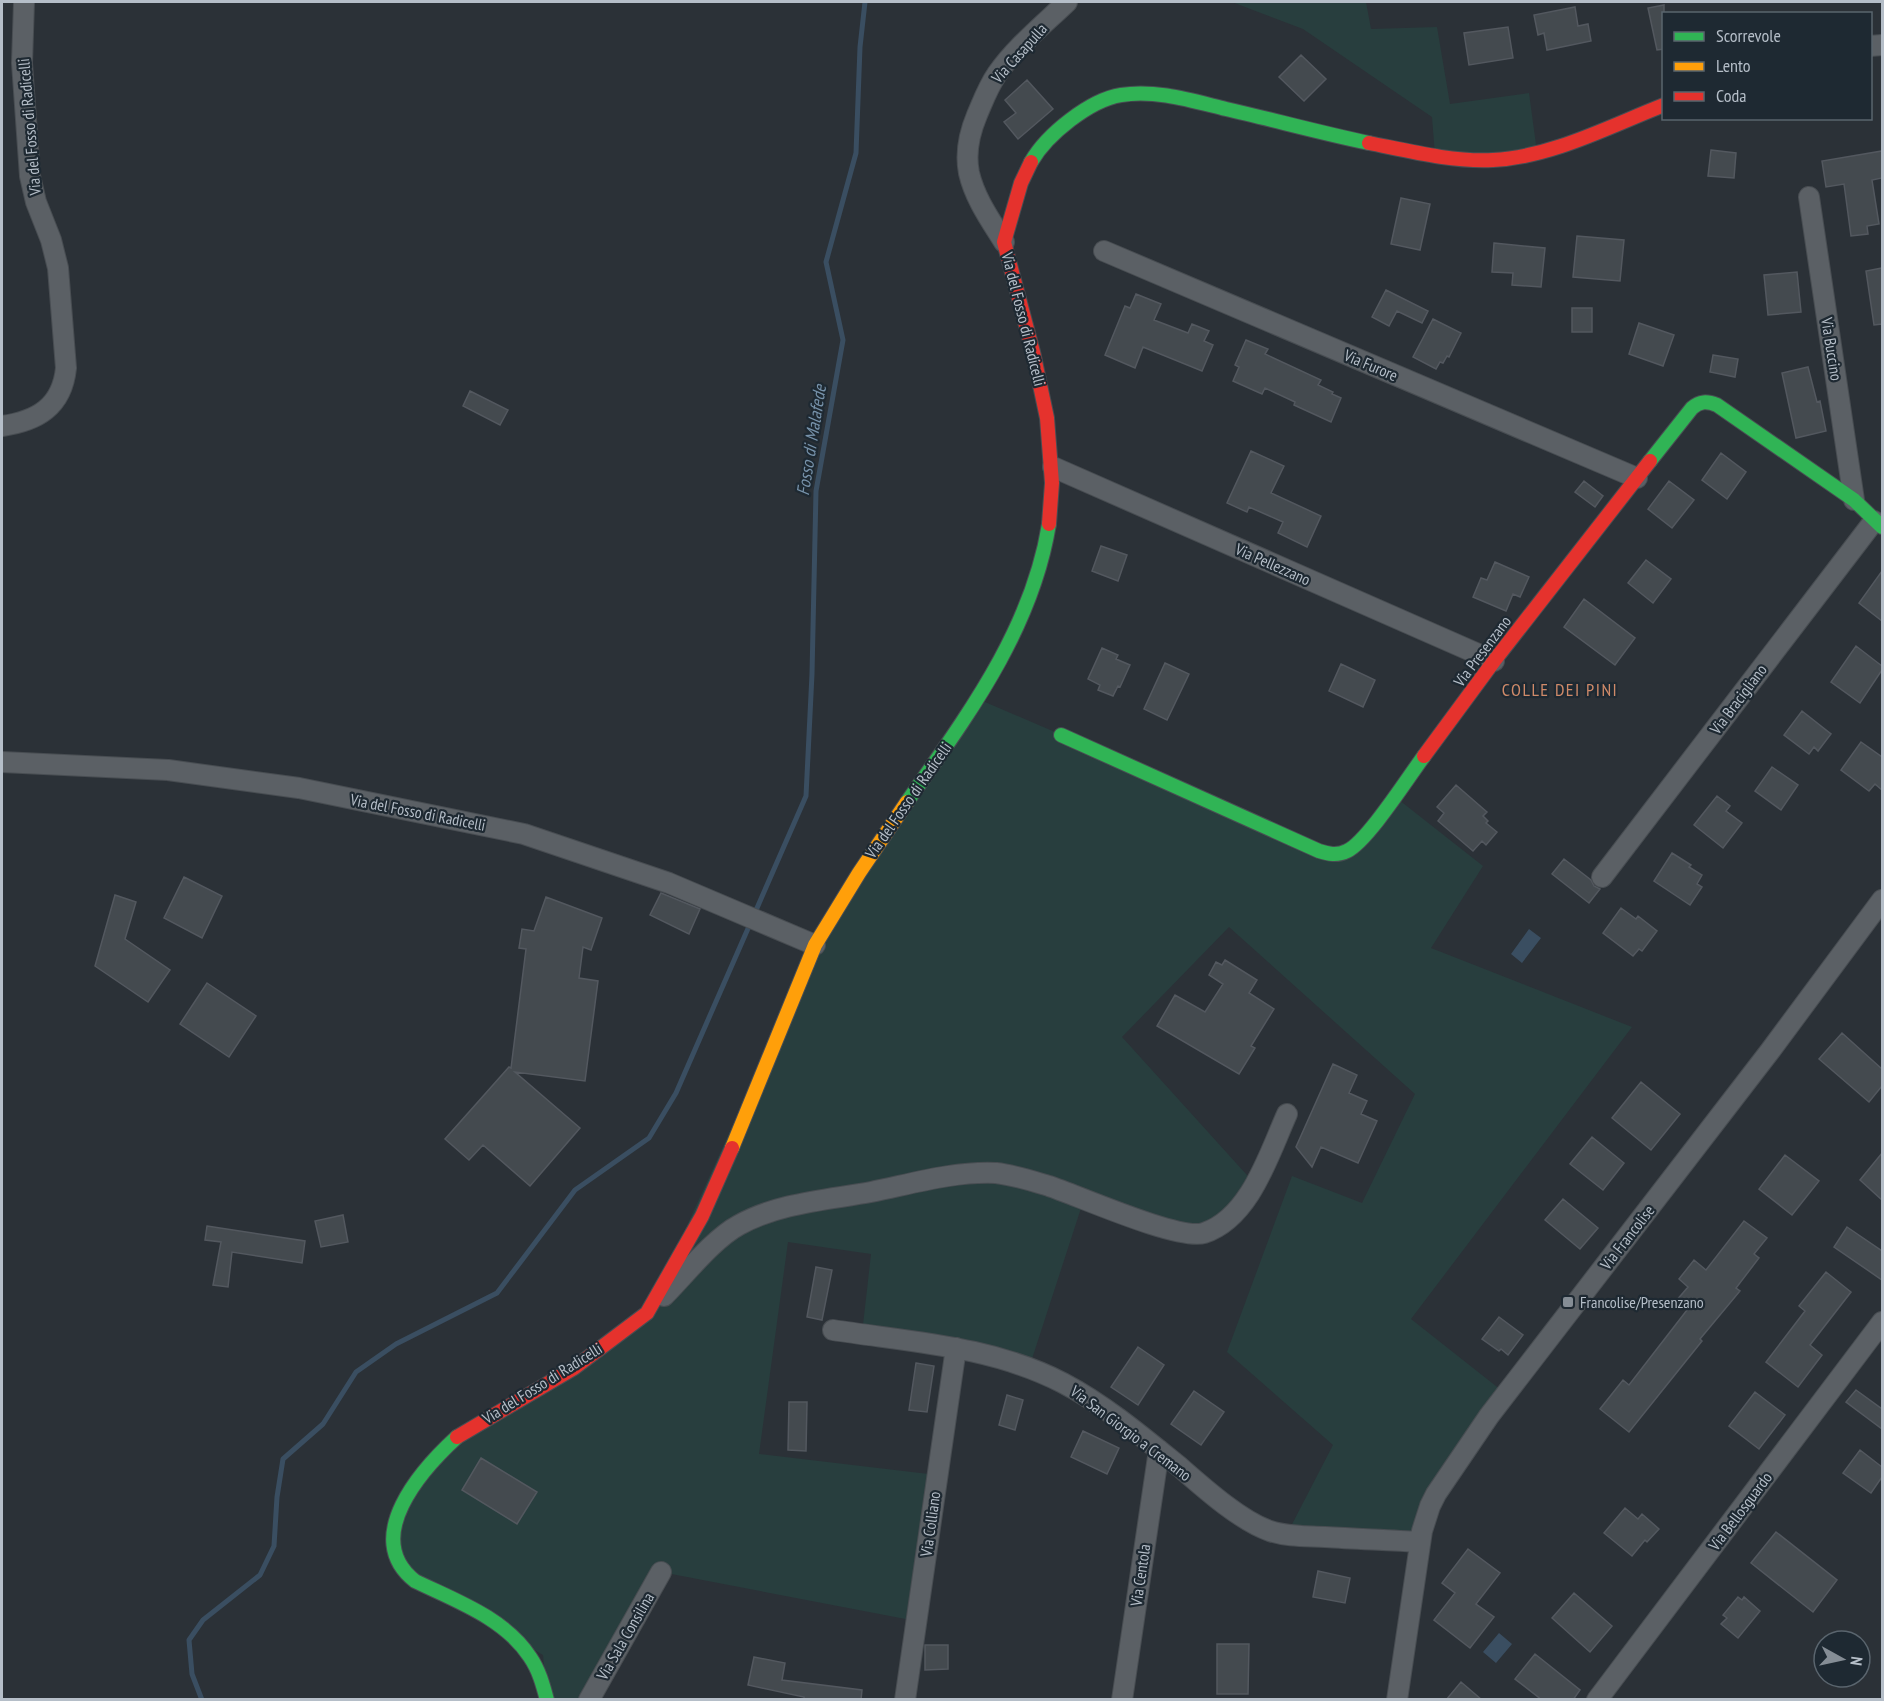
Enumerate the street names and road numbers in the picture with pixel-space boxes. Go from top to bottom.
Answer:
street label: Via Casapulla [986,19,1051,88]
street label: Via del Fosso di Radicelli [13,58,45,197]
street label: Via del Fosso di Radicelli [997,249,1050,388]
street label: Via Buccino [1817,315,1847,382]
street label: Via Furore [1340,344,1401,385]
street label: Via Pellezzano [1232,538,1314,589]
street label: Via Presenzano [1448,612,1515,691]
street label: Via Bracigliano [1705,660,1771,739]
street label: Via del Fosso di Radicelli [860,738,956,863]
street label: Via del Fosso di Radicelli [348,789,487,835]
street label: Via Francolise [1595,1201,1658,1274]
street label: Via del Fosso di Radicelli [478,1338,605,1428]
street label: Via San Giorgio a Cremano [1066,1380,1196,1485]
street label: Via Bellosguardo [1703,1468,1776,1555]
street label: Via Colliano [915,1490,944,1559]
street label: Via Centola [1126,1543,1154,1608]
street label: Via Sala Consilina [591,1589,658,1684]

